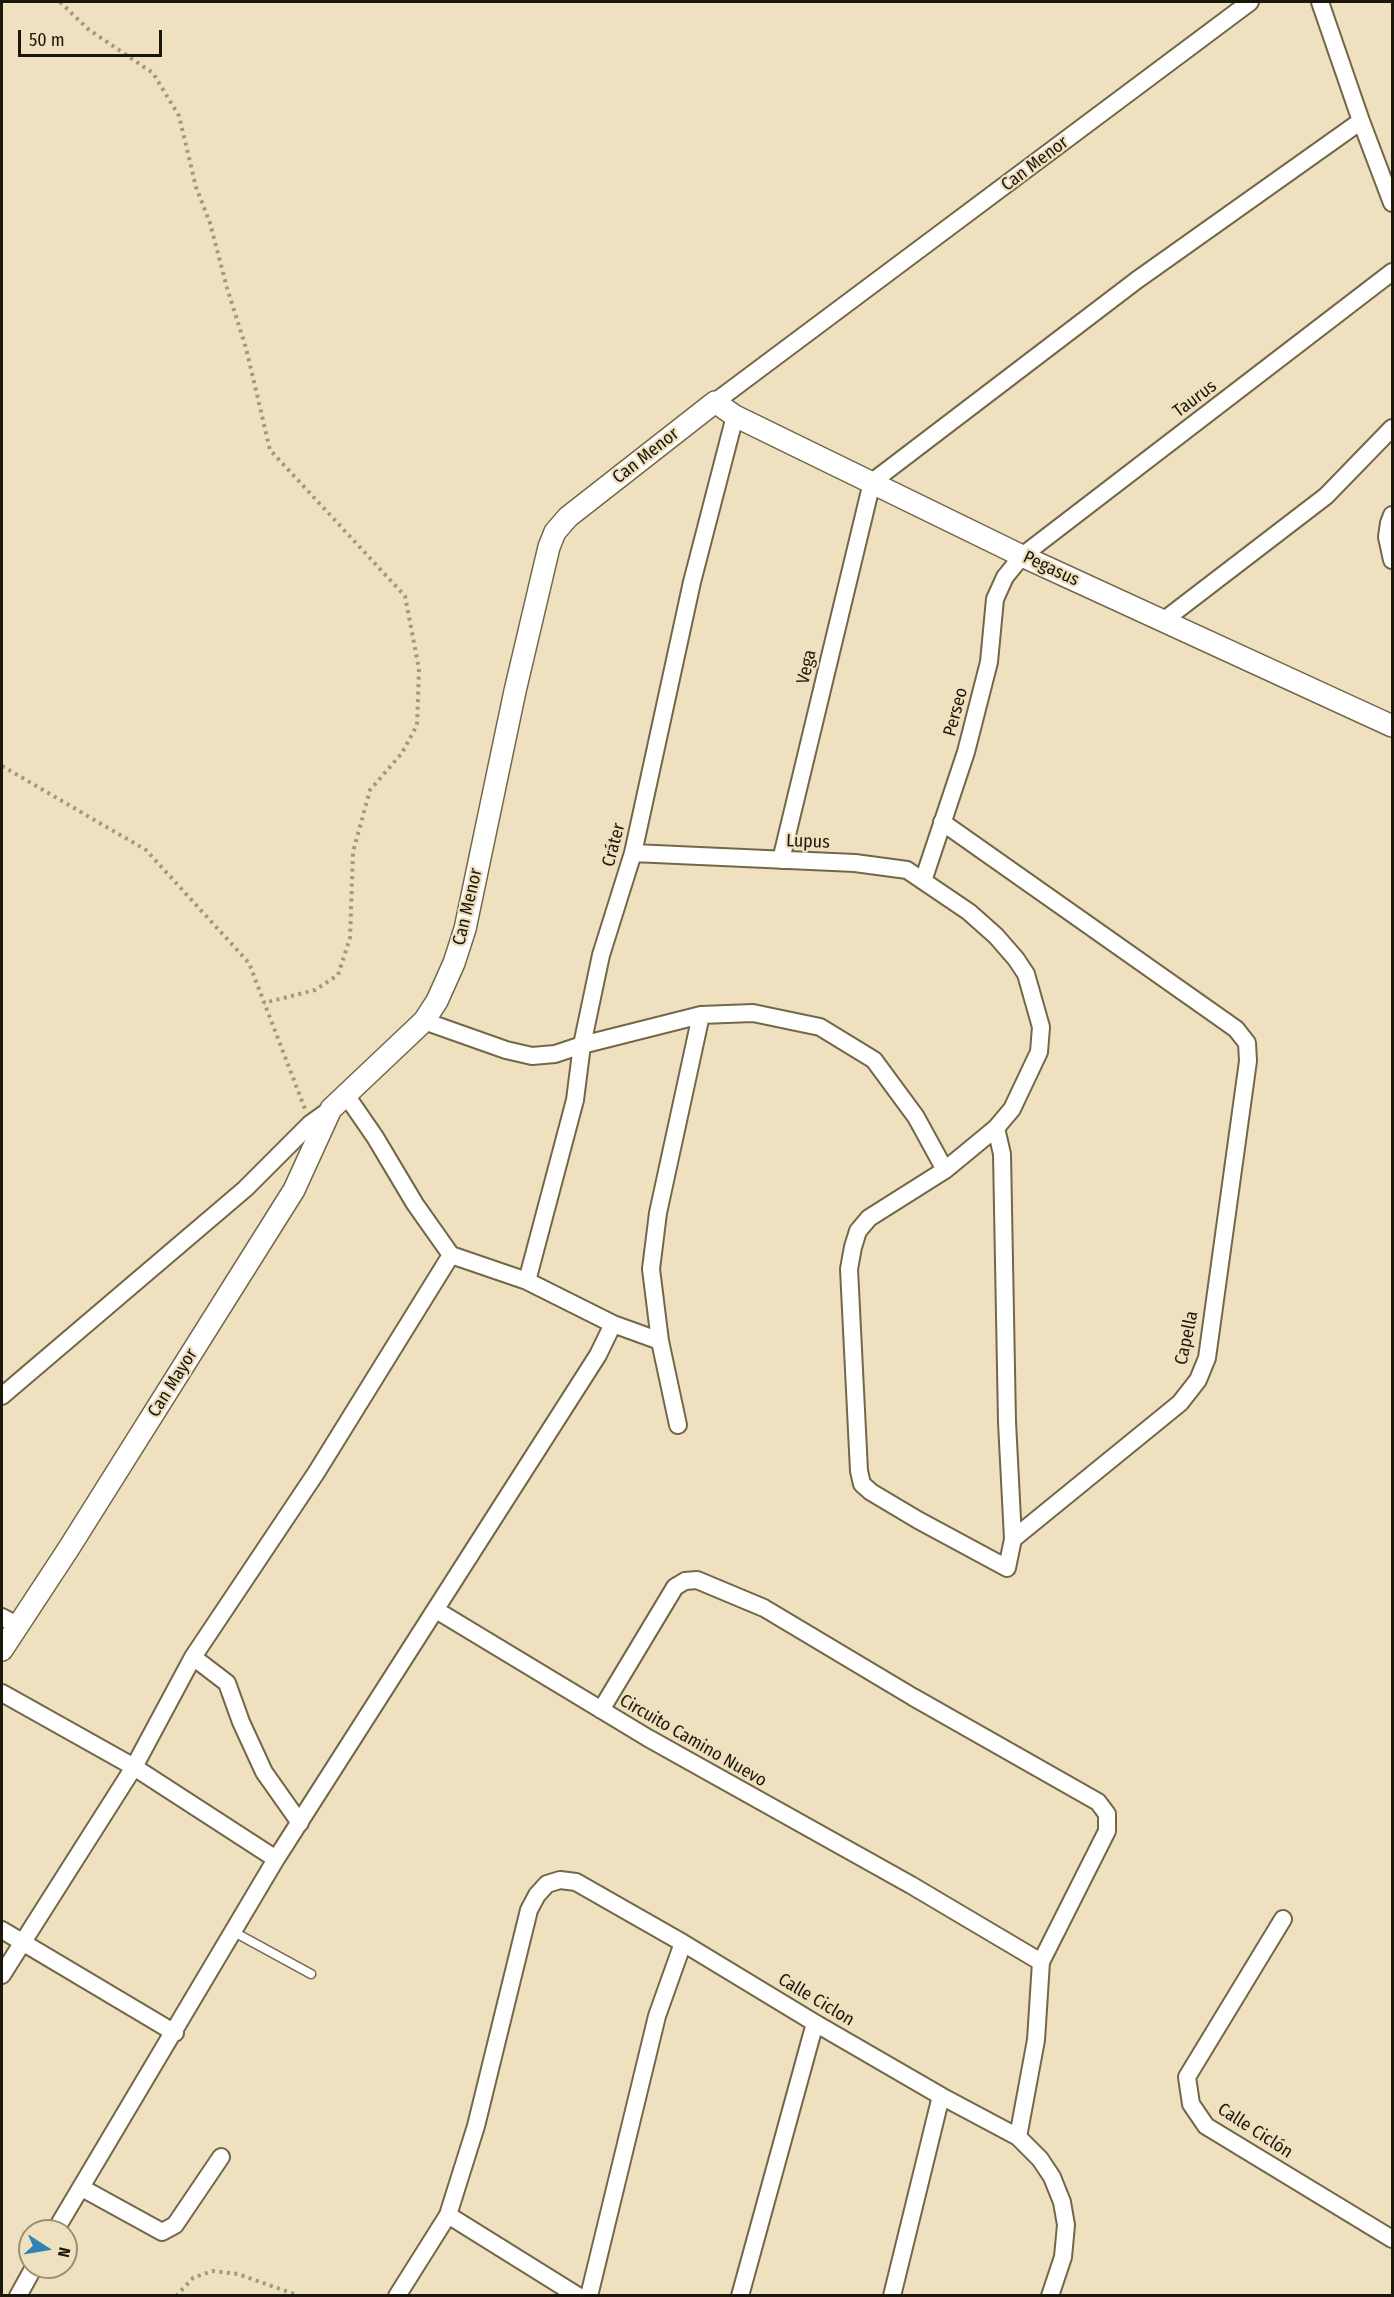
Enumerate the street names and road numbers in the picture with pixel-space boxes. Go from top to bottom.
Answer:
street label: Can Menor [997,132,1073,196]
street label: Taurus [1169,376,1221,422]
street label: Can Menor [608,423,684,489]
street label: Pegasus [1020,547,1082,591]
street label: Vega [793,648,821,686]
street label: Perseo [939,685,973,739]
street label: Cráter [598,821,630,869]
street label: Lupus [786,830,830,854]
street label: Can Menor [449,866,487,948]
street label: Capella [1171,1309,1203,1367]
street label: Can Mayor [144,1345,202,1421]
street label: Circuito Camino Nuevo [616,1690,770,1792]
street label: Calle Ciclon [774,1969,858,2031]
street label: Calle Ciclón [1213,2099,1297,2163]

